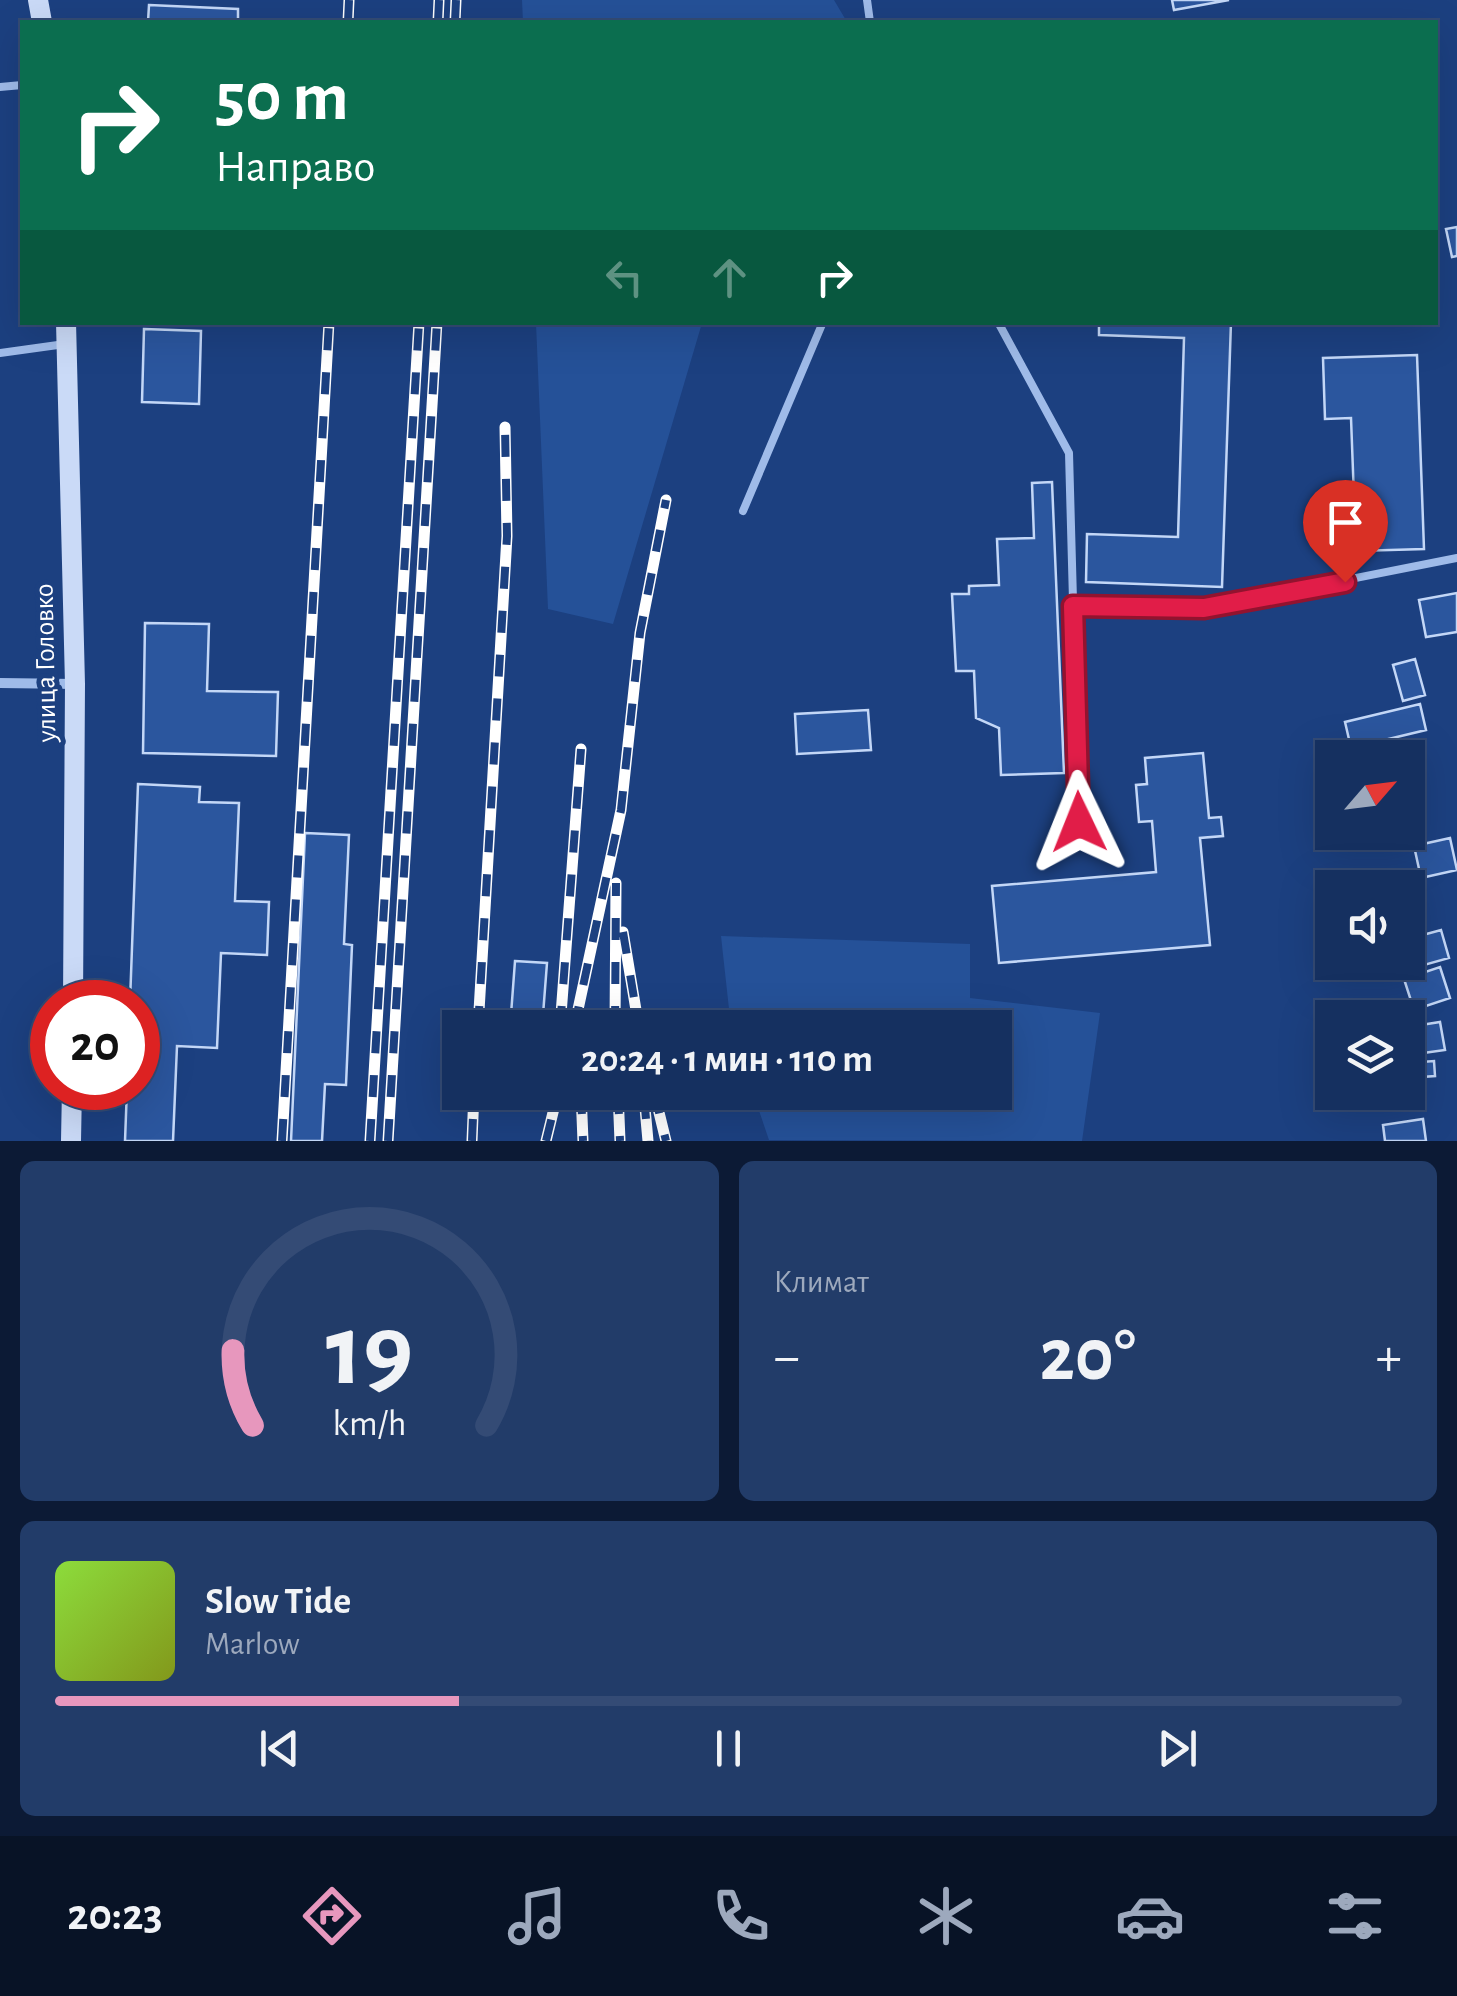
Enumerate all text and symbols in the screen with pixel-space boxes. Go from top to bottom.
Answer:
icon: right [50,60,180,190]
text: 50 m [215,63,349,133]
text: Направо [215,145,375,190]
icon: left [597,250,652,305]
icon: ahead [702,250,757,305]
icon: right [807,250,862,305]
pin [1303,480,1388,583]
icon: arrive [1318,495,1373,550]
street label: улица Головко [31,583,61,744]
north arrow [1315,740,1425,850]
map controls [1315,740,1425,1110]
position arrow [1027,770,1131,874]
button: sound [1315,870,1425,980]
speed limit sign: 20 [30,980,160,1110]
button: layers [1315,1000,1425,1110]
text: 20:24 · 1 мин · 110 m [581,1041,873,1079]
text: Климат [774,1266,869,1298]
text: 19 [325,1300,413,1404]
text: 20° [1040,1319,1136,1394]
text: − [774,1330,800,1385]
text: + [1376,1330,1402,1385]
text: km/h [332,1406,406,1442]
text: Slow Tide [205,1583,351,1621]
text: Marlow [205,1628,300,1660]
icon: previous [252,1721,307,1776]
icon: pause [701,1721,756,1776]
icon: next [1150,1721,1205,1776]
icon: directions [297,1881,367,1951]
icon: music [502,1881,572,1951]
icon: phone [706,1881,776,1951]
icon: climate [911,1881,981,1951]
icon: car [1115,1881,1185,1951]
icon: filters [1320,1881,1390,1951]
text: 20:23 [67,1893,163,1938]

